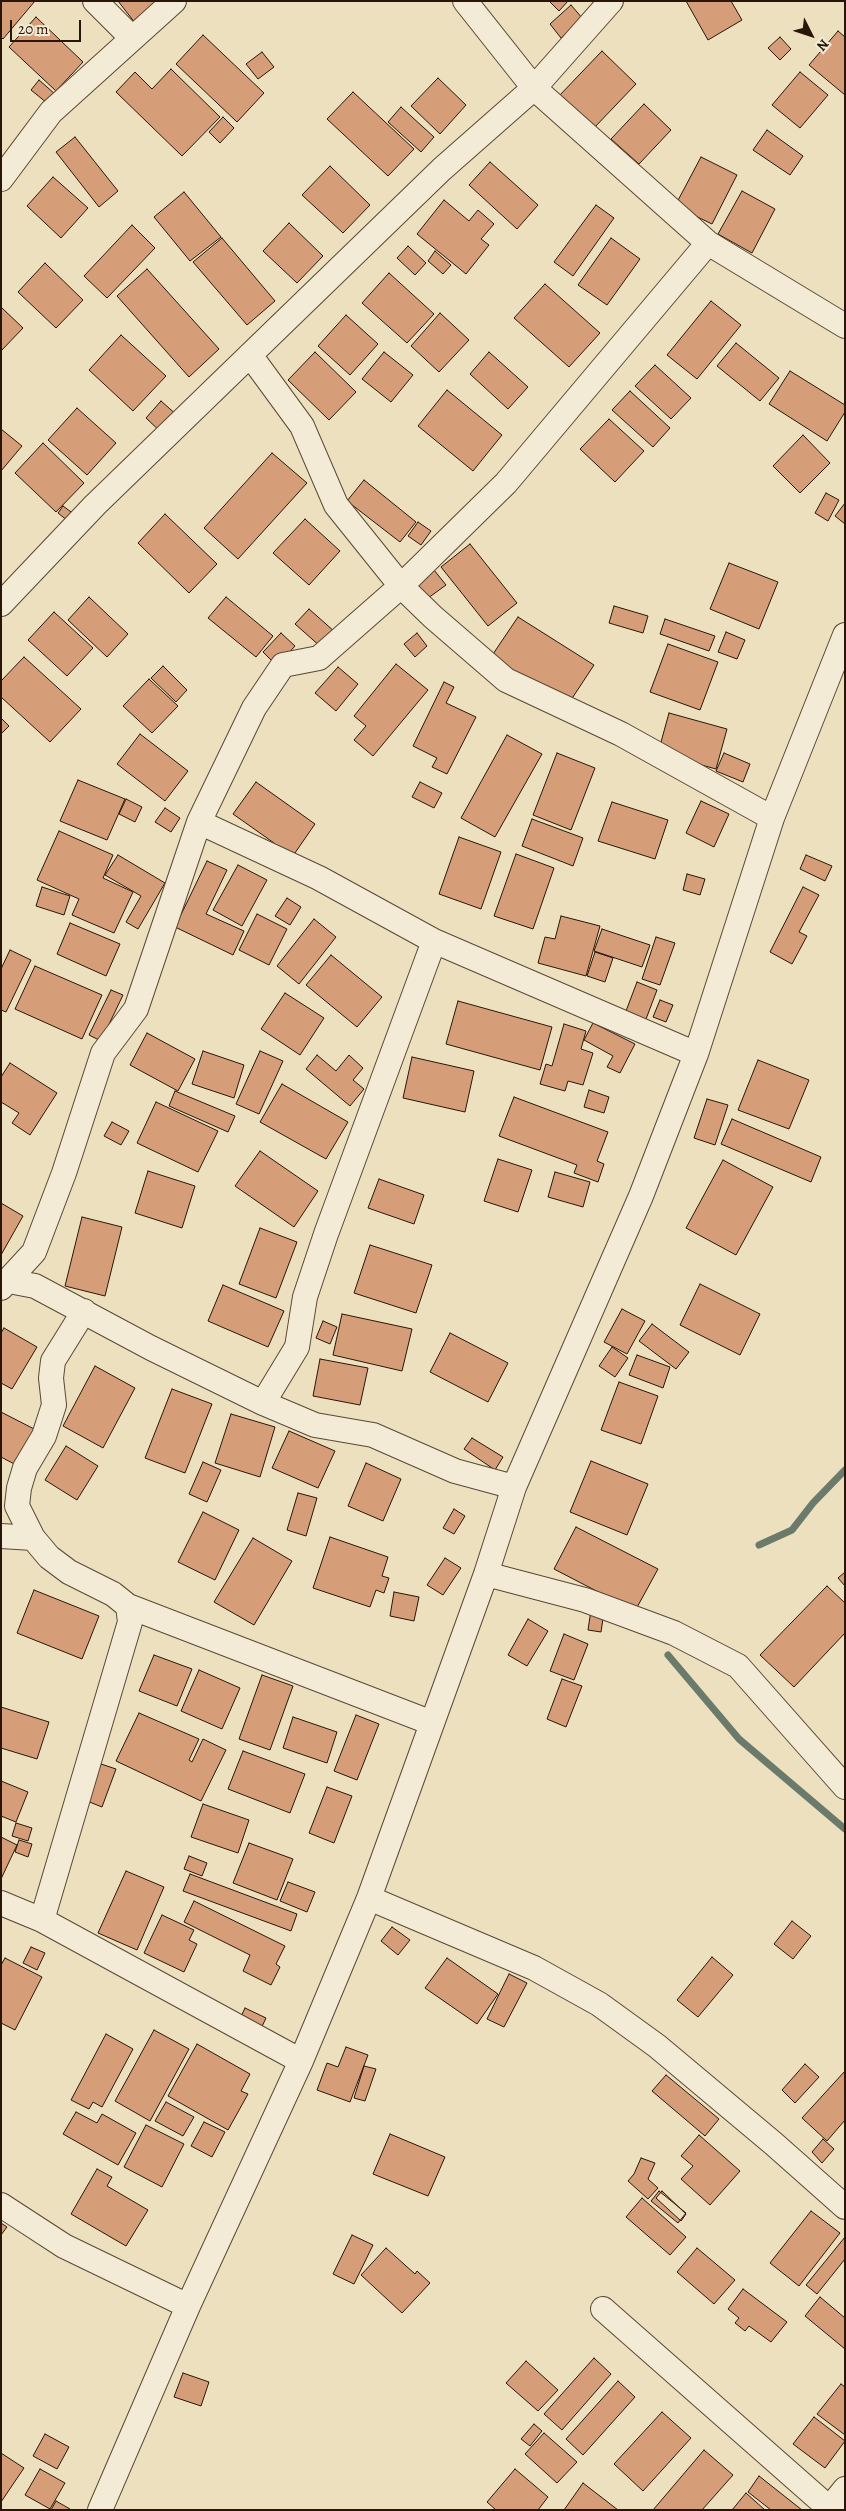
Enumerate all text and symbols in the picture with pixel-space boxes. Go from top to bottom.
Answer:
scale bar [12,10,84,42]
north arrow [786,10,836,60]
text: 20 m [18,19,49,39]
text: N [812,35,833,55]

